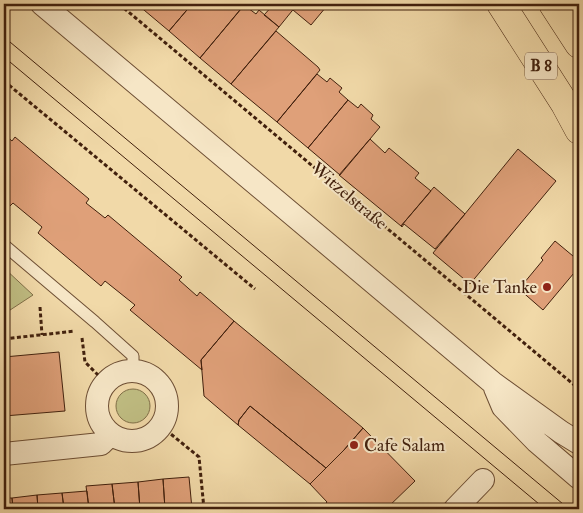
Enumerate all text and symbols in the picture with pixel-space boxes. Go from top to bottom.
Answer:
road number: B 8 [525,52,557,80]
street label: Witzelstraße [305,157,392,235]
place label: Die Tanke [462,276,537,299]
marker: Die Tanke [541,281,553,293]
place label: Cafe Salam [364,434,445,457]
marker: Cafe Salam [348,439,360,451]

